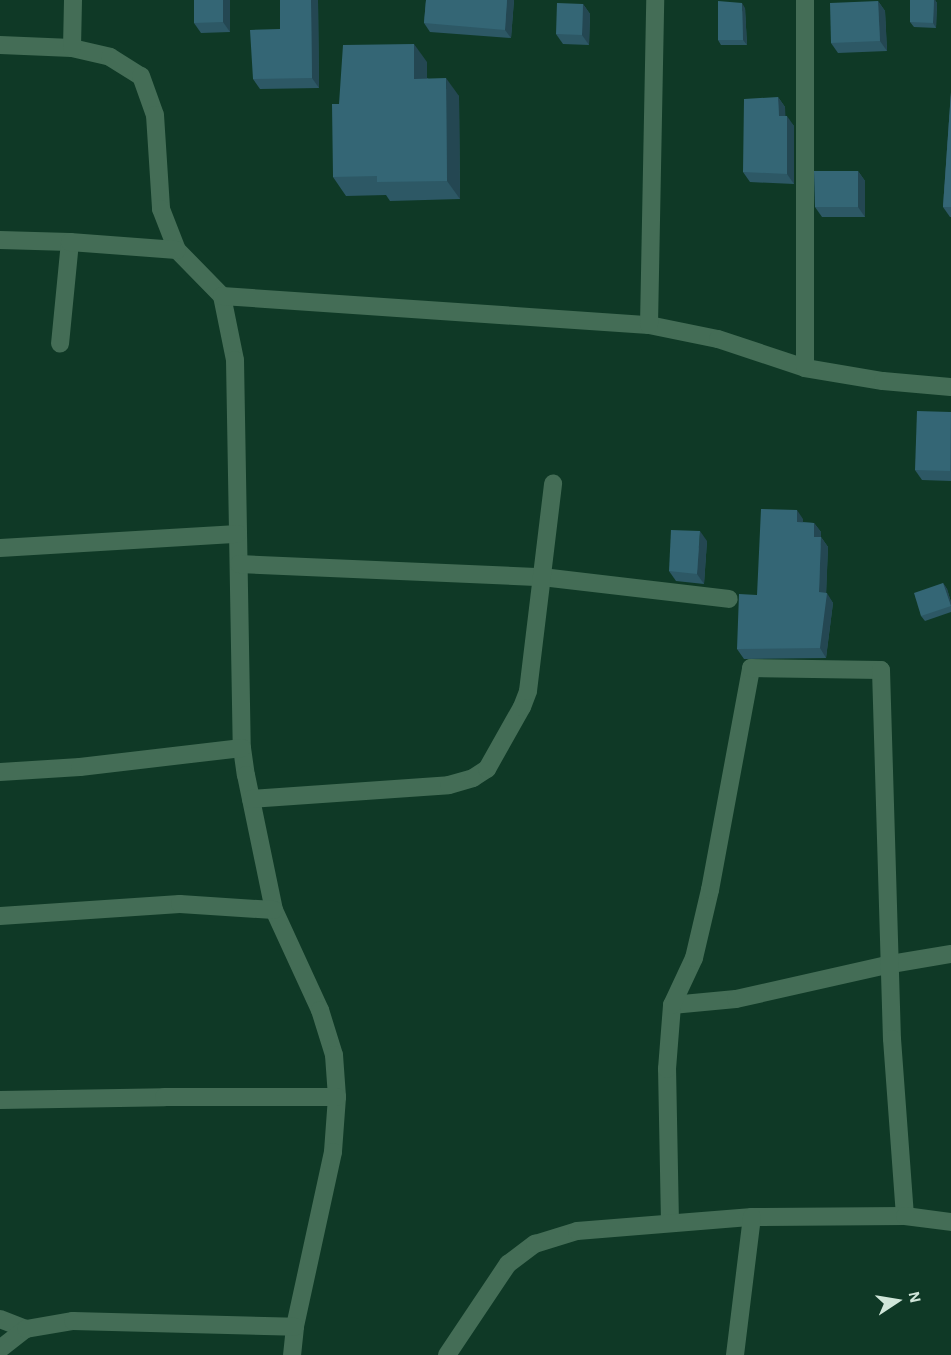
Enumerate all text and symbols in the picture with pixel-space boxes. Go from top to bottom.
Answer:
north arrow [867,1271,927,1331]
text: N [906,1290,924,1304]

